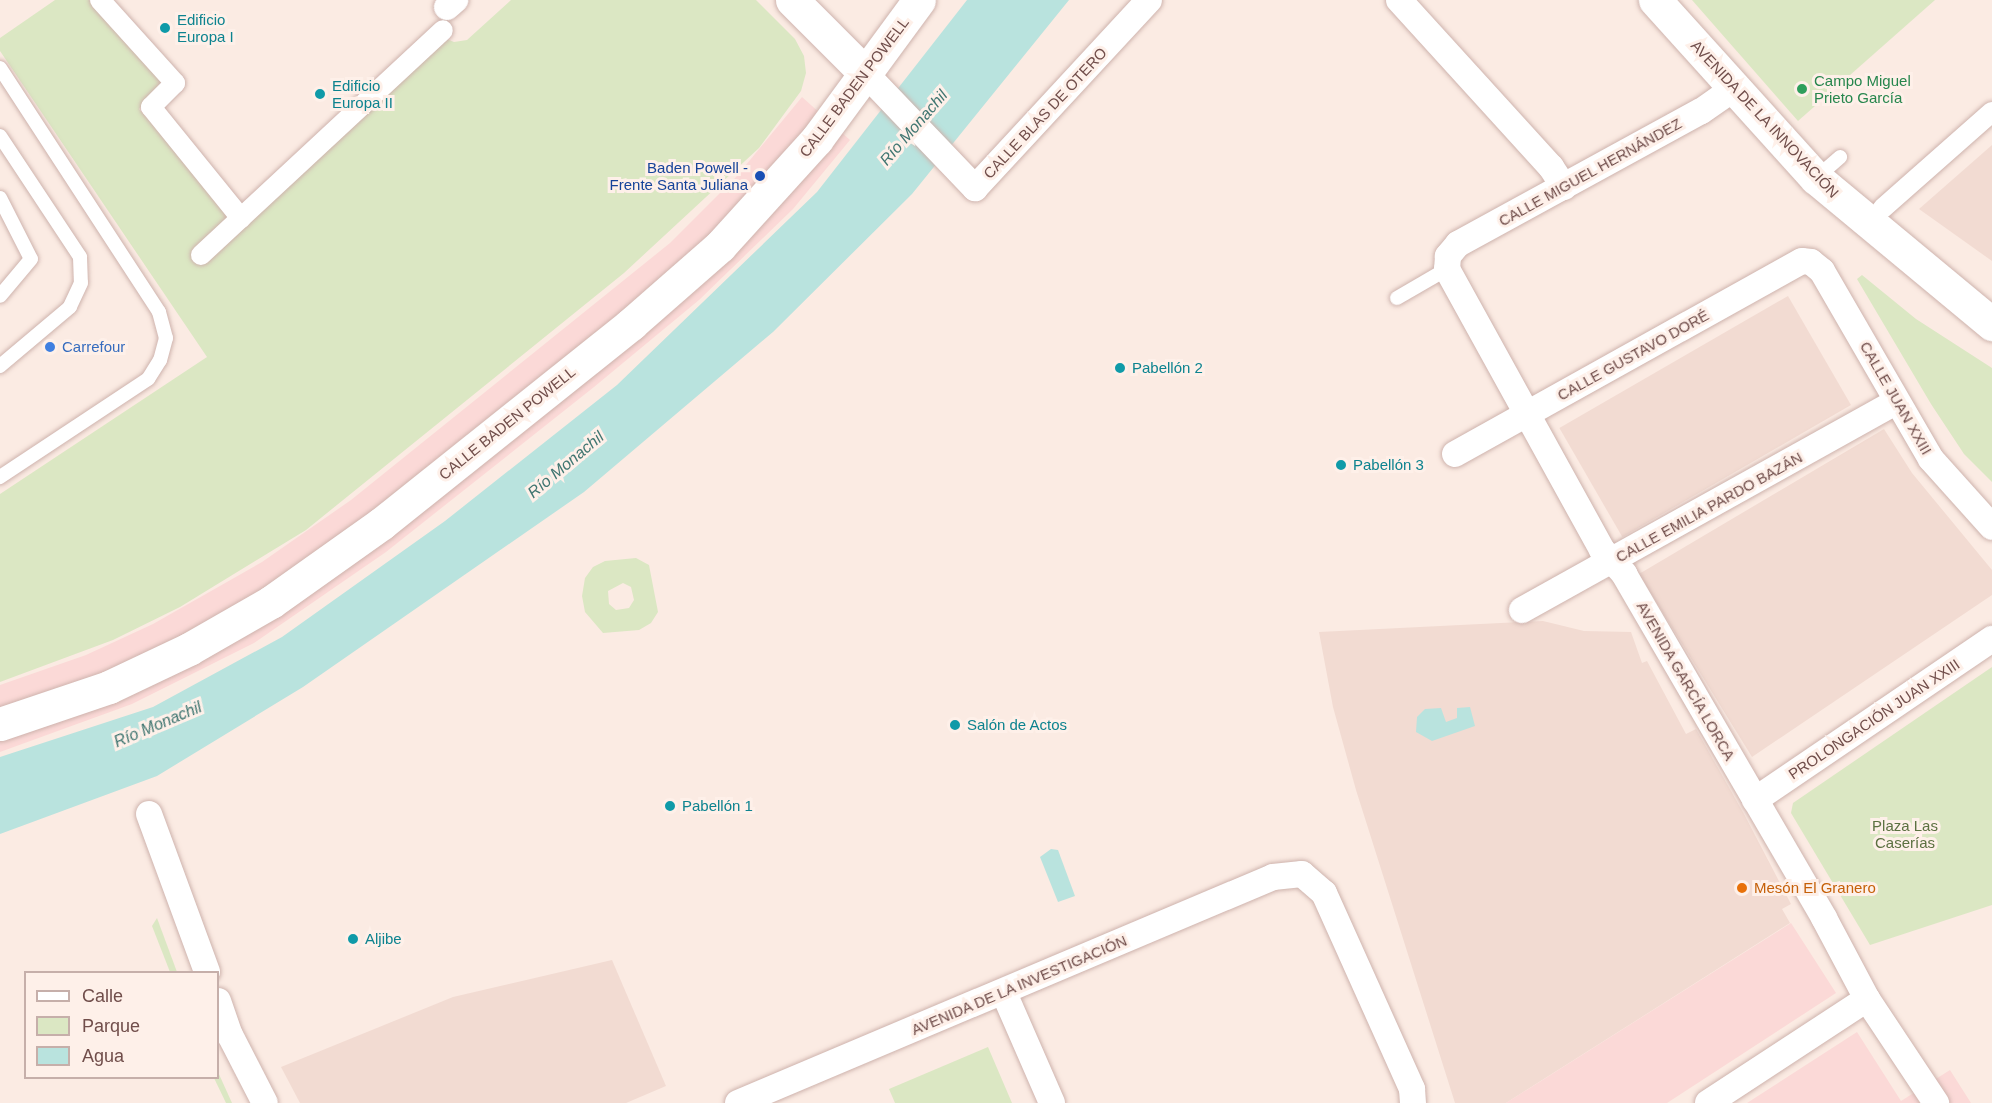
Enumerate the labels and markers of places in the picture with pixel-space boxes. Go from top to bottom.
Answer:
place label: Edificio Europa I [177,10,234,45]
marker: Edificio Europa I [158,21,172,35]
place label: Campo Miguel Prieto García [1814,71,1911,106]
place label: Edificio Europa II [332,76,393,111]
marker: Campo Miguel Prieto García [1795,82,1809,96]
marker: Edificio Europa II [313,87,327,101]
place label: Baden Powell - Frente Santa Juliana [610,158,748,193]
marker: Baden Powell - Frente Santa Juliana [753,169,767,183]
place label: Carrefour [62,338,125,356]
marker: Carrefour [43,340,57,354]
place label: Pabellón 2 [1132,359,1203,377]
marker: Pabellón 2 [1113,361,1127,375]
place label: Pabellón 3 [1353,456,1424,474]
marker: Pabellón 3 [1334,458,1348,472]
place label: Salón de Actos [967,716,1068,734]
marker: Salón de Actos [948,718,962,732]
place label: Pabellón 1 [682,797,753,815]
marker: Pabellón 1 [663,799,677,813]
place label: Mesón El Granero [1754,879,1876,897]
marker: Mesón El Granero [1735,881,1749,895]
place label: Aljibe [365,930,402,948]
marker: Aljibe [346,932,360,946]

